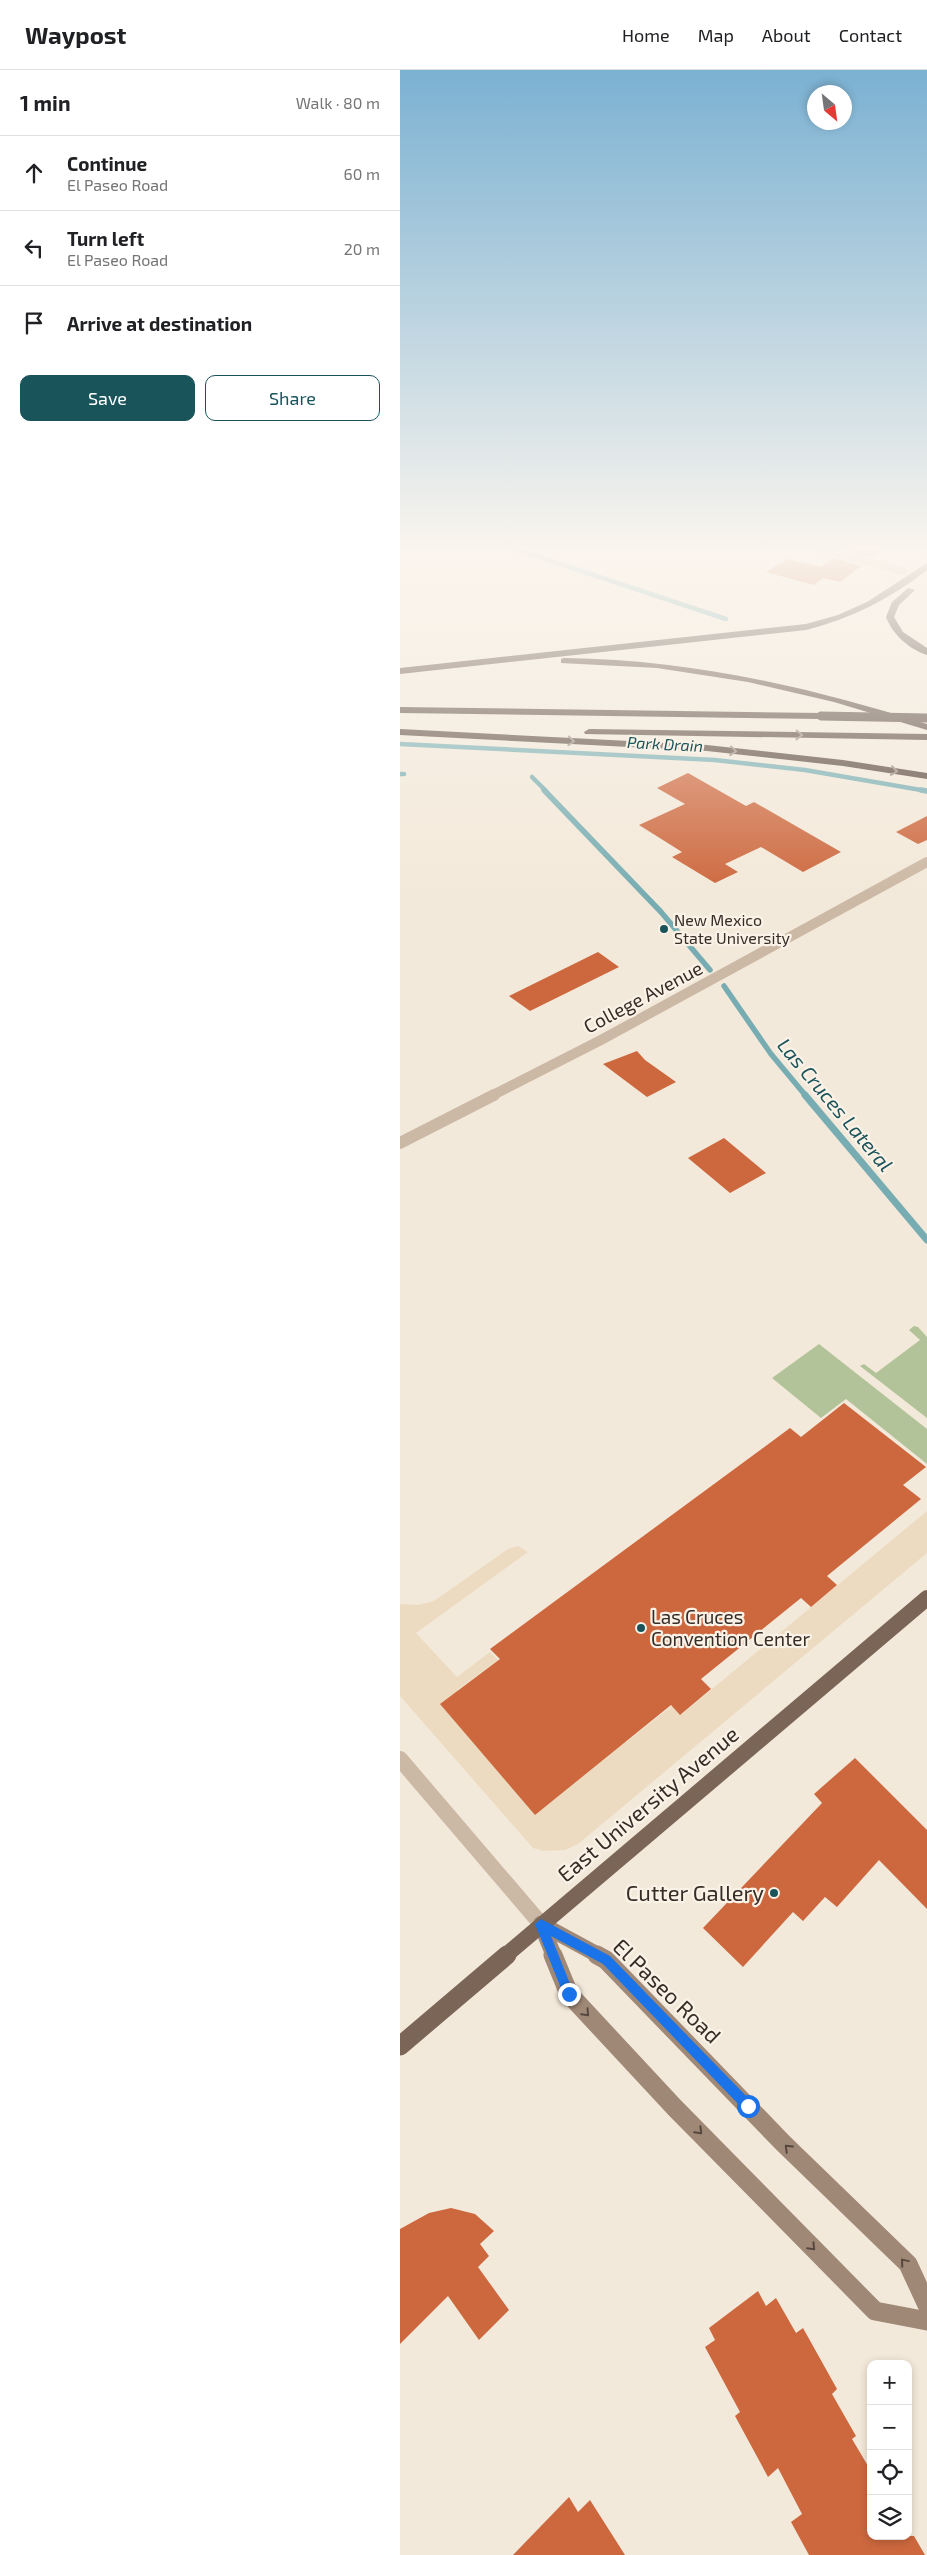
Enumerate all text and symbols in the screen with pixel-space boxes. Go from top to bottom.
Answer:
text: Waypost [25,20,126,49]
text: Home [622,24,670,46]
text: Map [698,24,734,46]
text: About [762,24,811,46]
text: Contact [839,24,902,46]
north arrow [807,85,852,130]
text: 1 min [20,90,71,115]
text: Walk · 80 m [296,93,380,112]
text: Continue [67,152,147,175]
icon: ahead [20,159,48,187]
text: 60 m [344,164,380,183]
text: El Paseo Road [67,175,168,194]
text: Turn left [67,227,144,250]
icon: left [20,234,48,262]
text: 20 m [344,239,380,258]
text: El Paseo Road [67,250,168,269]
icon: arrive [20,309,48,337]
text: Arrive at destination [67,312,252,335]
button: Save [20,375,195,421]
button: Share [205,375,380,421]
one-way arrow [795,730,803,740]
water label: Park Drain [627,732,703,755]
one-way arrow [567,735,575,746]
one-way arrow [729,745,737,756]
one-way arrow [891,765,899,776]
place label: New Mexico State University [674,910,791,947]
marker: New Mexico State University [658,923,670,935]
street label: College Avenue [579,956,706,1038]
water label: Las Cruces Lateral [773,1033,899,1176]
place label: Las Cruces Convention Center [651,1605,810,1650]
marker: Las Cruces Convention Center [635,1622,647,1634]
street label: East University Avenue [552,1720,743,1887]
place label: Cutter Gallery [626,1879,764,1905]
marker: Cutter Gallery [768,1887,780,1899]
street label: El Paseo Road [609,1933,727,2048]
route end [558,1983,581,2006]
one-way arrow [580,2008,589,2017]
route start [737,2095,760,2118]
one-way arrow [693,2125,702,2134]
one-way arrow [785,2145,794,2154]
one-way arrow [807,2241,816,2250]
one-way arrow [902,2259,910,2268]
map controls [867,2360,912,2540]
button: + [867,2360,912,2405]
button: − [867,2405,912,2450]
button: locate [867,2450,912,2495]
button: layers [867,2495,912,2540]

